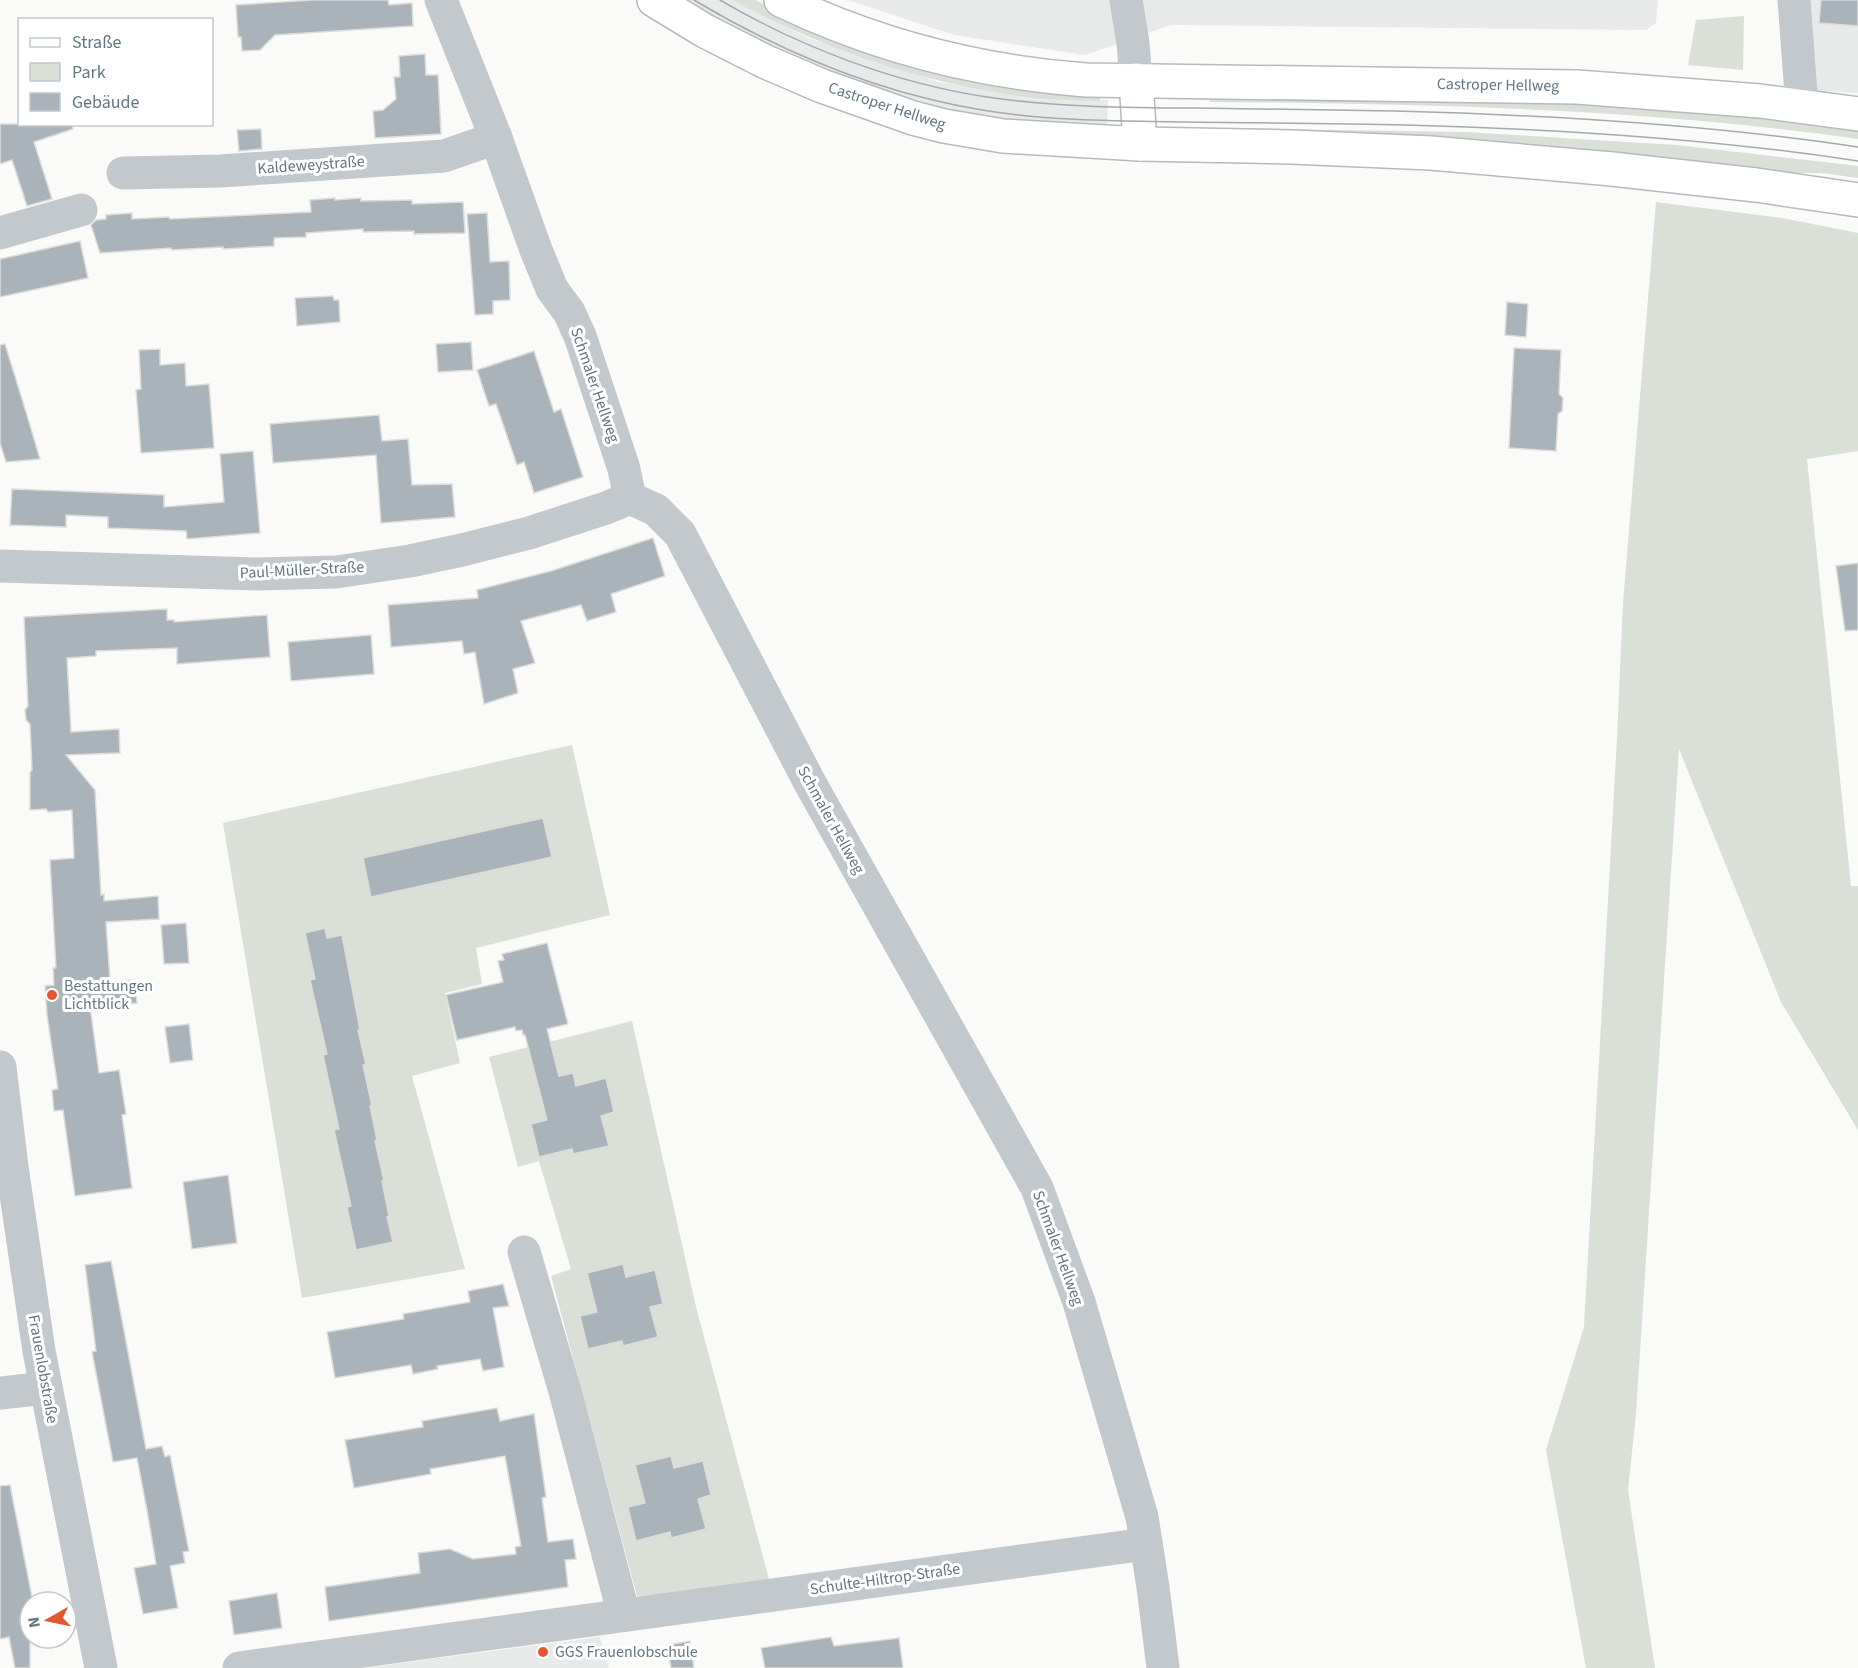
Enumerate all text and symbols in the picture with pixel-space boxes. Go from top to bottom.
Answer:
legend [18,18,213,126]
text: Straße [72,30,122,55]
text: Park [72,60,106,85]
street label: Castroper Hellweg [1437,73,1559,97]
street label: Castroper Hellweg [825,77,949,135]
text: Gebäude [72,90,140,115]
street label: Kaldeweystraße [257,150,365,180]
street label: Schmaler Hellweg [565,324,625,446]
street label: Paul-Müller-Straße [239,556,365,584]
street label: Schmaler Hellweg [792,762,870,878]
place label: Bestattungen Lichtblick [64,975,153,1015]
marker: Bestattungen Lichtblick [45,988,59,1002]
street label: Schmaler Hellweg [1027,1188,1089,1308]
street label: Frauenlobstraße [23,1313,63,1425]
street label: Schulte-Hiltrop-Straße [809,1558,961,1600]
north arrow [18,1590,78,1650]
text: N [22,1615,46,1629]
place label: GGS Frauenlobschule [555,1641,698,1663]
marker: GGS Frauenlobschule [536,1645,550,1659]

